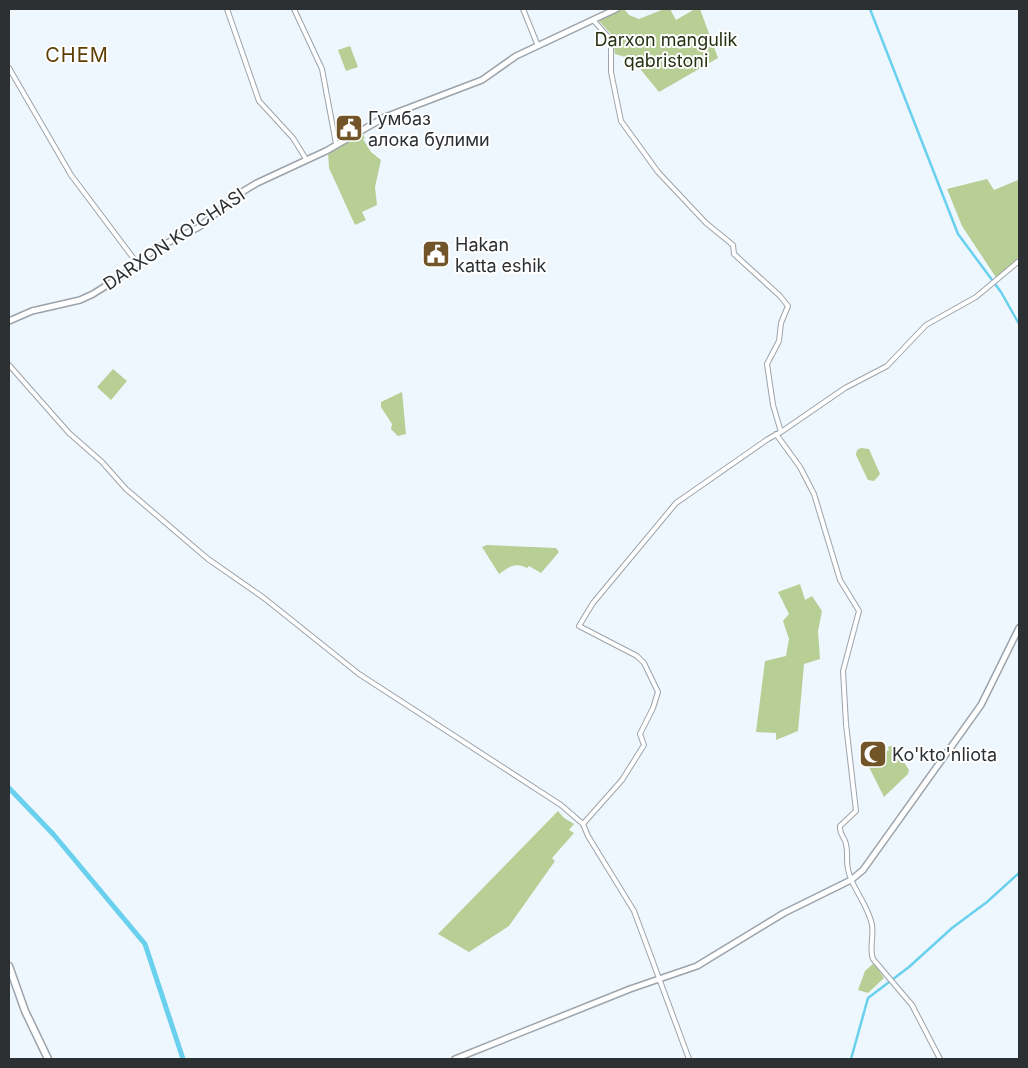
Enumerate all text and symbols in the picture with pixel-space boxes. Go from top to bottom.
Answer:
park label: Darxon mangulik qabristoni [595,29,738,71]
district label: CHEM [45,43,109,67]
place label: Гумбаз алока булими [368,108,490,150]
public building icon: Гумбаз алока булими [334,113,364,143]
street label: DARXON KO'CHASI [99,184,249,294]
place label: Hakan katta eshik [455,234,547,276]
public building icon: Hakan katta eshik [421,239,451,269]
mosque icon: Ko'kto'nliota [858,739,888,769]
place label: Ko'kto'nliota [892,744,997,765]

